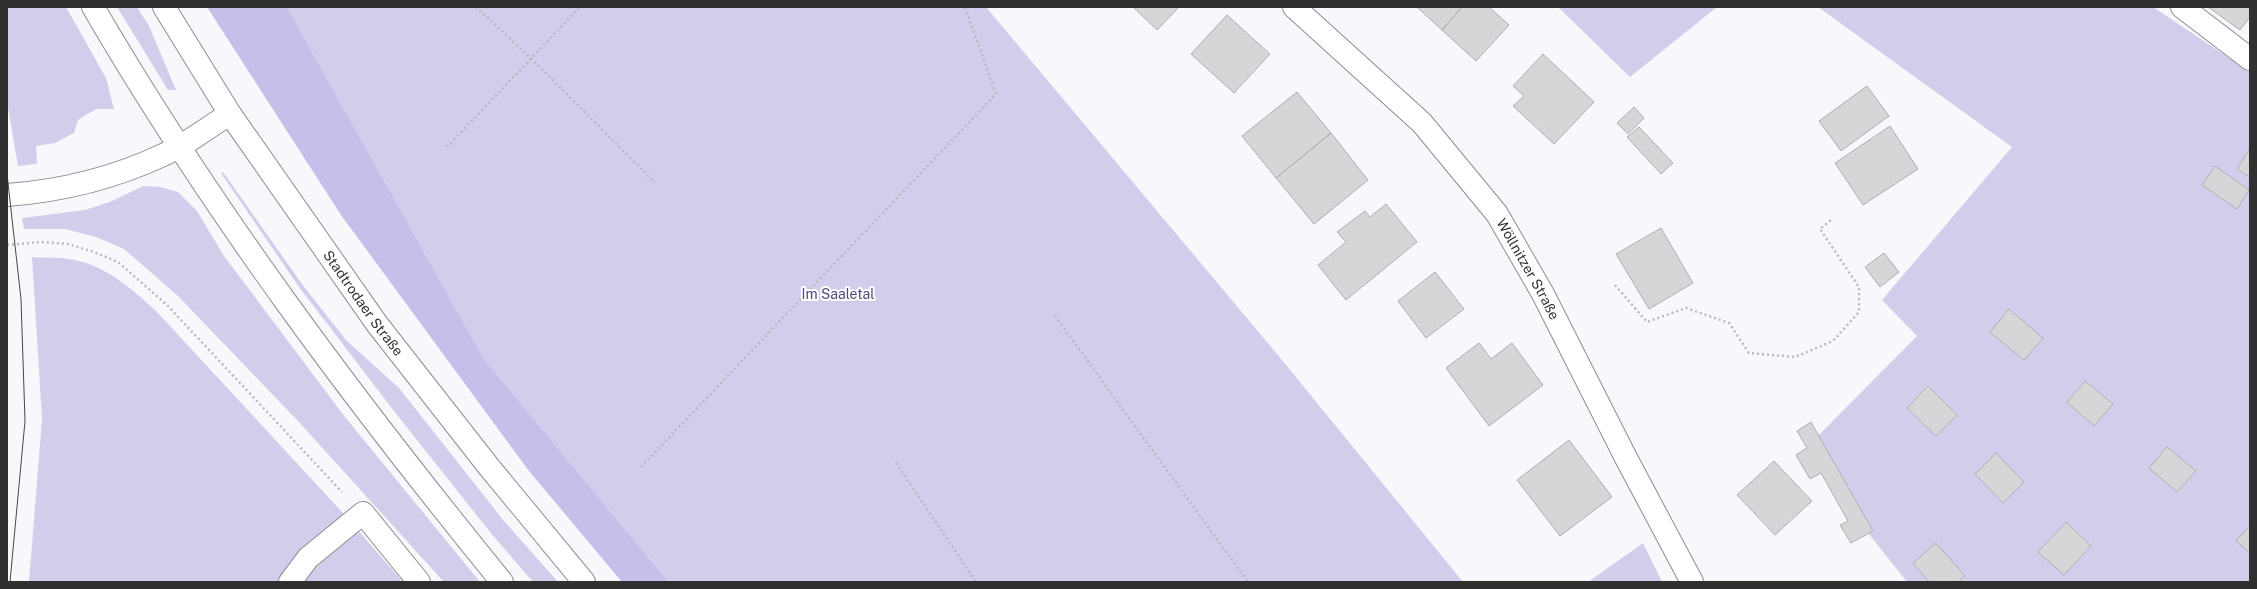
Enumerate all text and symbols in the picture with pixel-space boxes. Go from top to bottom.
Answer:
street label: Wöllnitzer Straße [1493,216,1563,322]
street label: Stadtrodaer Straße [320,247,407,359]
park label: Im Saaletal [801,286,875,302]

